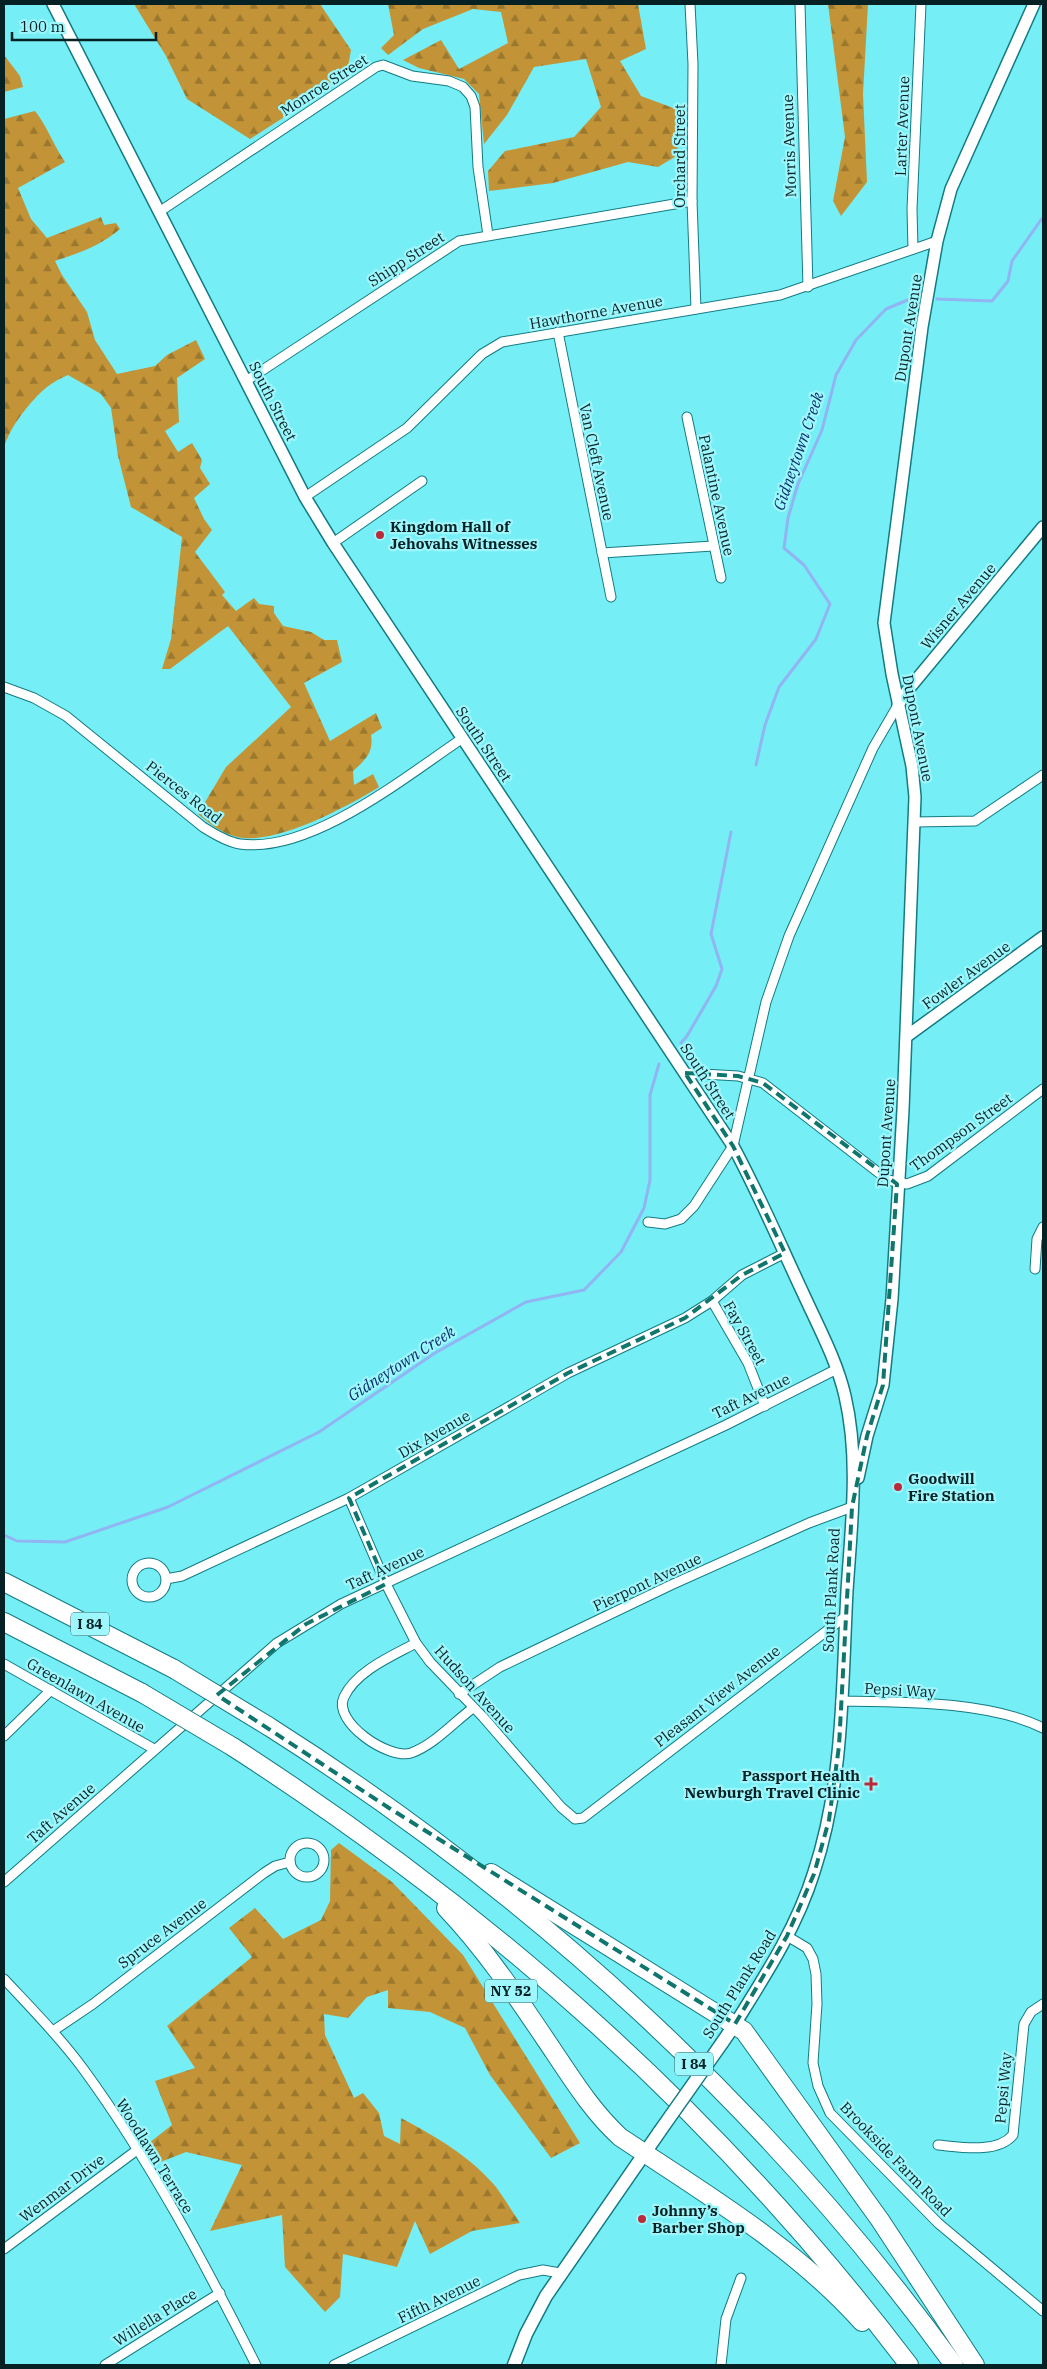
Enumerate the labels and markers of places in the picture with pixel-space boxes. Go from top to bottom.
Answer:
place label: Kingdom Hall of Jehovahs Witnesses [390,517,537,553]
marker: Kingdom Hall of Jehovahs Witnesses [374,529,386,541]
place label: Goodwill Fire Station [908,1469,995,1505]
marker: Goodwill Fire Station [892,1481,904,1493]
place label: Passport Health Newburgh Travel Clinic [685,1766,860,1802]
marker: Passport Health Newburgh Travel Clinic [864,1777,878,1791]
place label: Johnny’s Barber Shop [652,2201,745,2237]
marker: Johnny’s Barber Shop [636,2213,648,2225]

